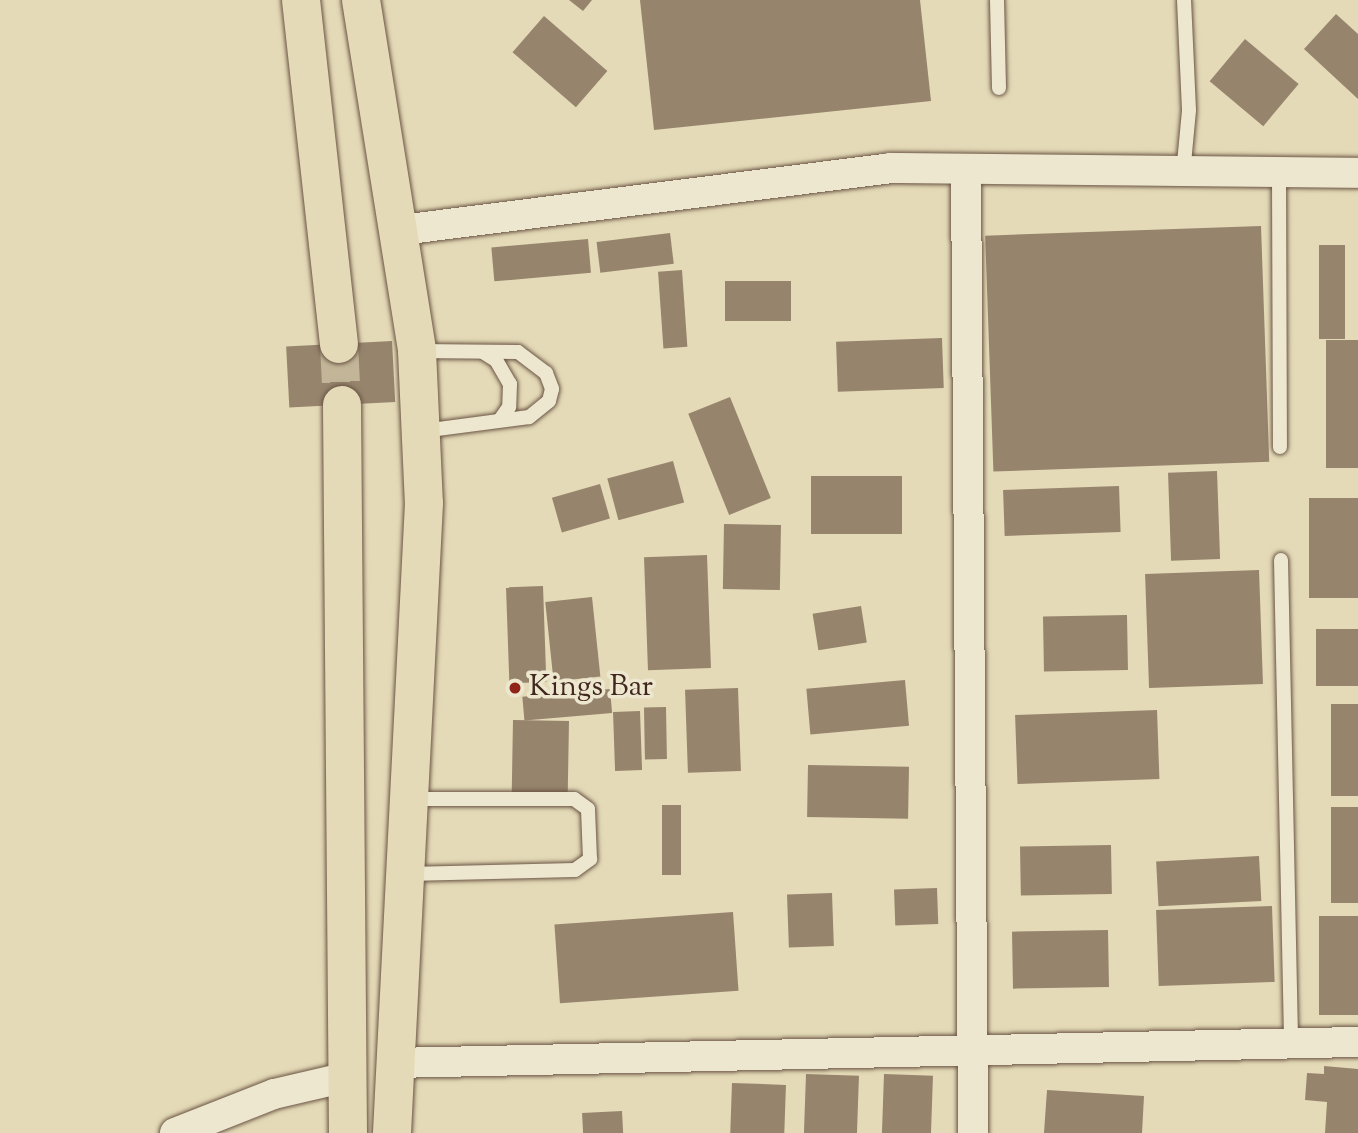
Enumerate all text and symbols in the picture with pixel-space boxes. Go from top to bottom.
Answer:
place label: Kings Bar [529,670,653,706]
marker: Kings Bar [507,680,523,696]

